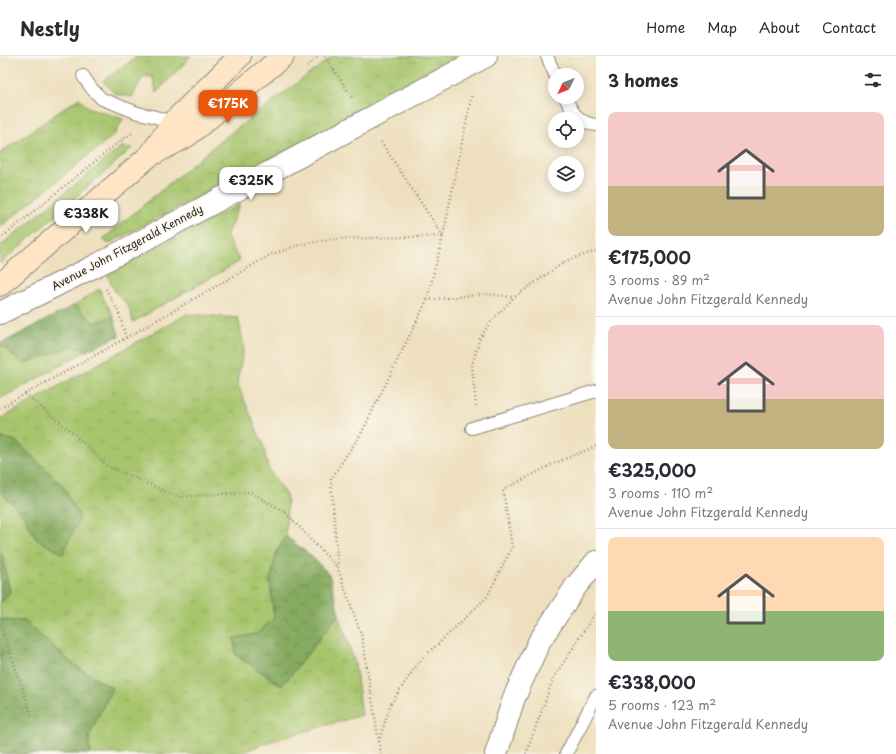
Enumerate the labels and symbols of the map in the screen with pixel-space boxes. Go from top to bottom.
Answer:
north arrow [548,68,584,104]
pin: €175K [200,90,256,124]
pin: €325K [223,167,279,201]
street label: Avenue John Fitzgerald Kennedy [48,200,206,294]
pin: €338K [58,200,114,234]

